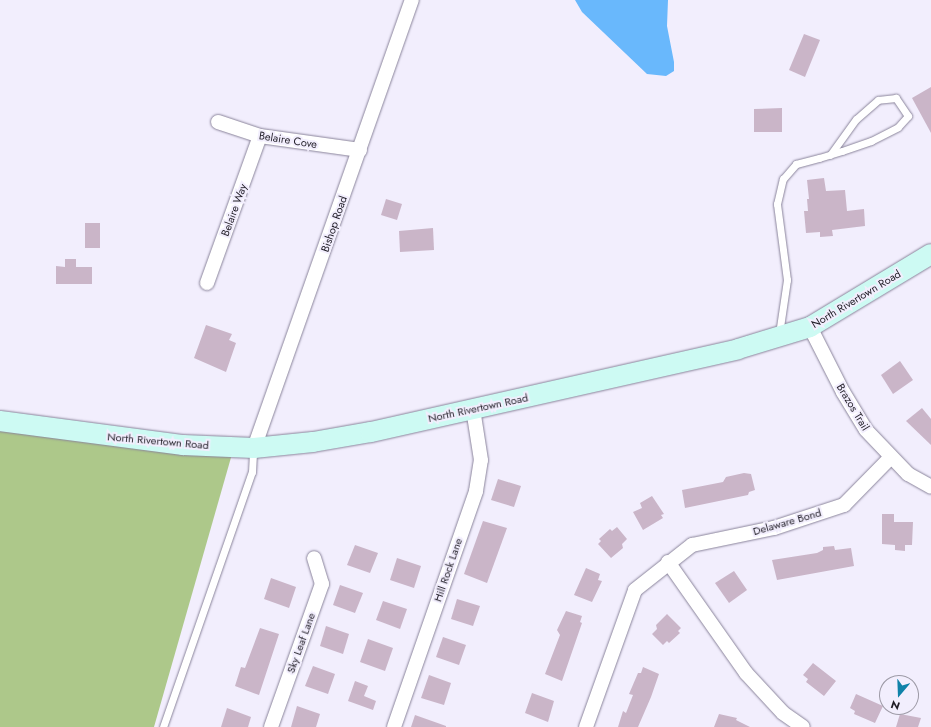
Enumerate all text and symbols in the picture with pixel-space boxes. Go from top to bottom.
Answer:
street label: Belaire Cove [258,129,318,151]
street label: Belaire Way [218,182,250,238]
street label: Bishop Road [318,194,350,254]
street label: North Rivertown Road [809,267,903,331]
street label: Brazos Trail [834,381,872,433]
street label: North Rivertown Road [427,391,529,425]
street label: North Rivertown Road [107,430,209,452]
street label: Delaware Bond [751,506,823,538]
street label: Hill Rock Lane [431,536,465,604]
street label: Sky Leaf Lane [284,611,318,675]
north arrow [879,675,919,715]
text: N [889,696,902,714]

